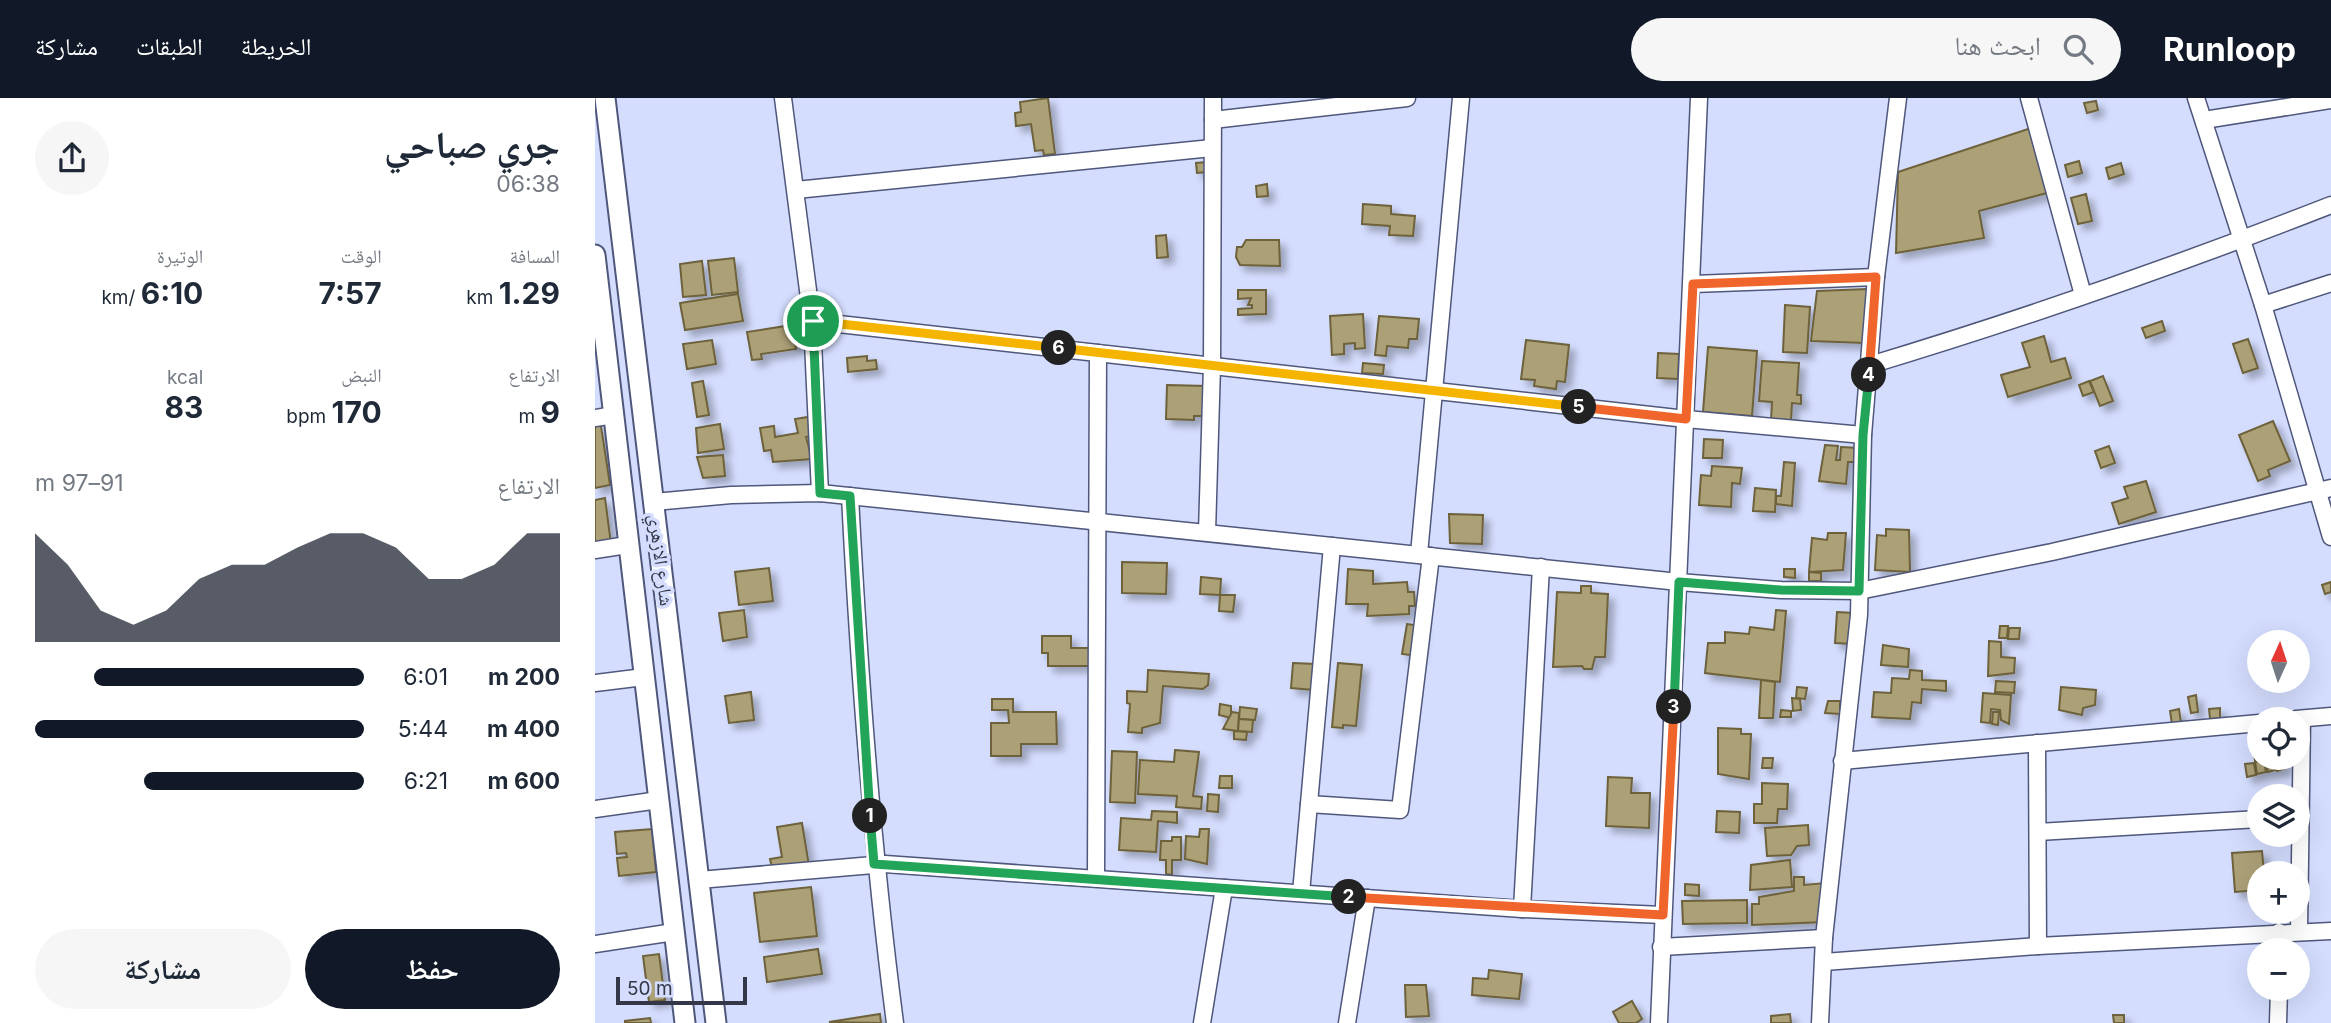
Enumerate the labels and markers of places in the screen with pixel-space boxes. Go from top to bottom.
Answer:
pin [783,291,843,351]
pin: 6 [1042,330,1077,366]
pin: 4 [1851,358,1887,392]
pin: 5 [1562,390,1597,424]
pin: 3 [1657,690,1691,724]
pin: 1 [853,798,887,834]
pin: 2 [1331,880,1367,914]

